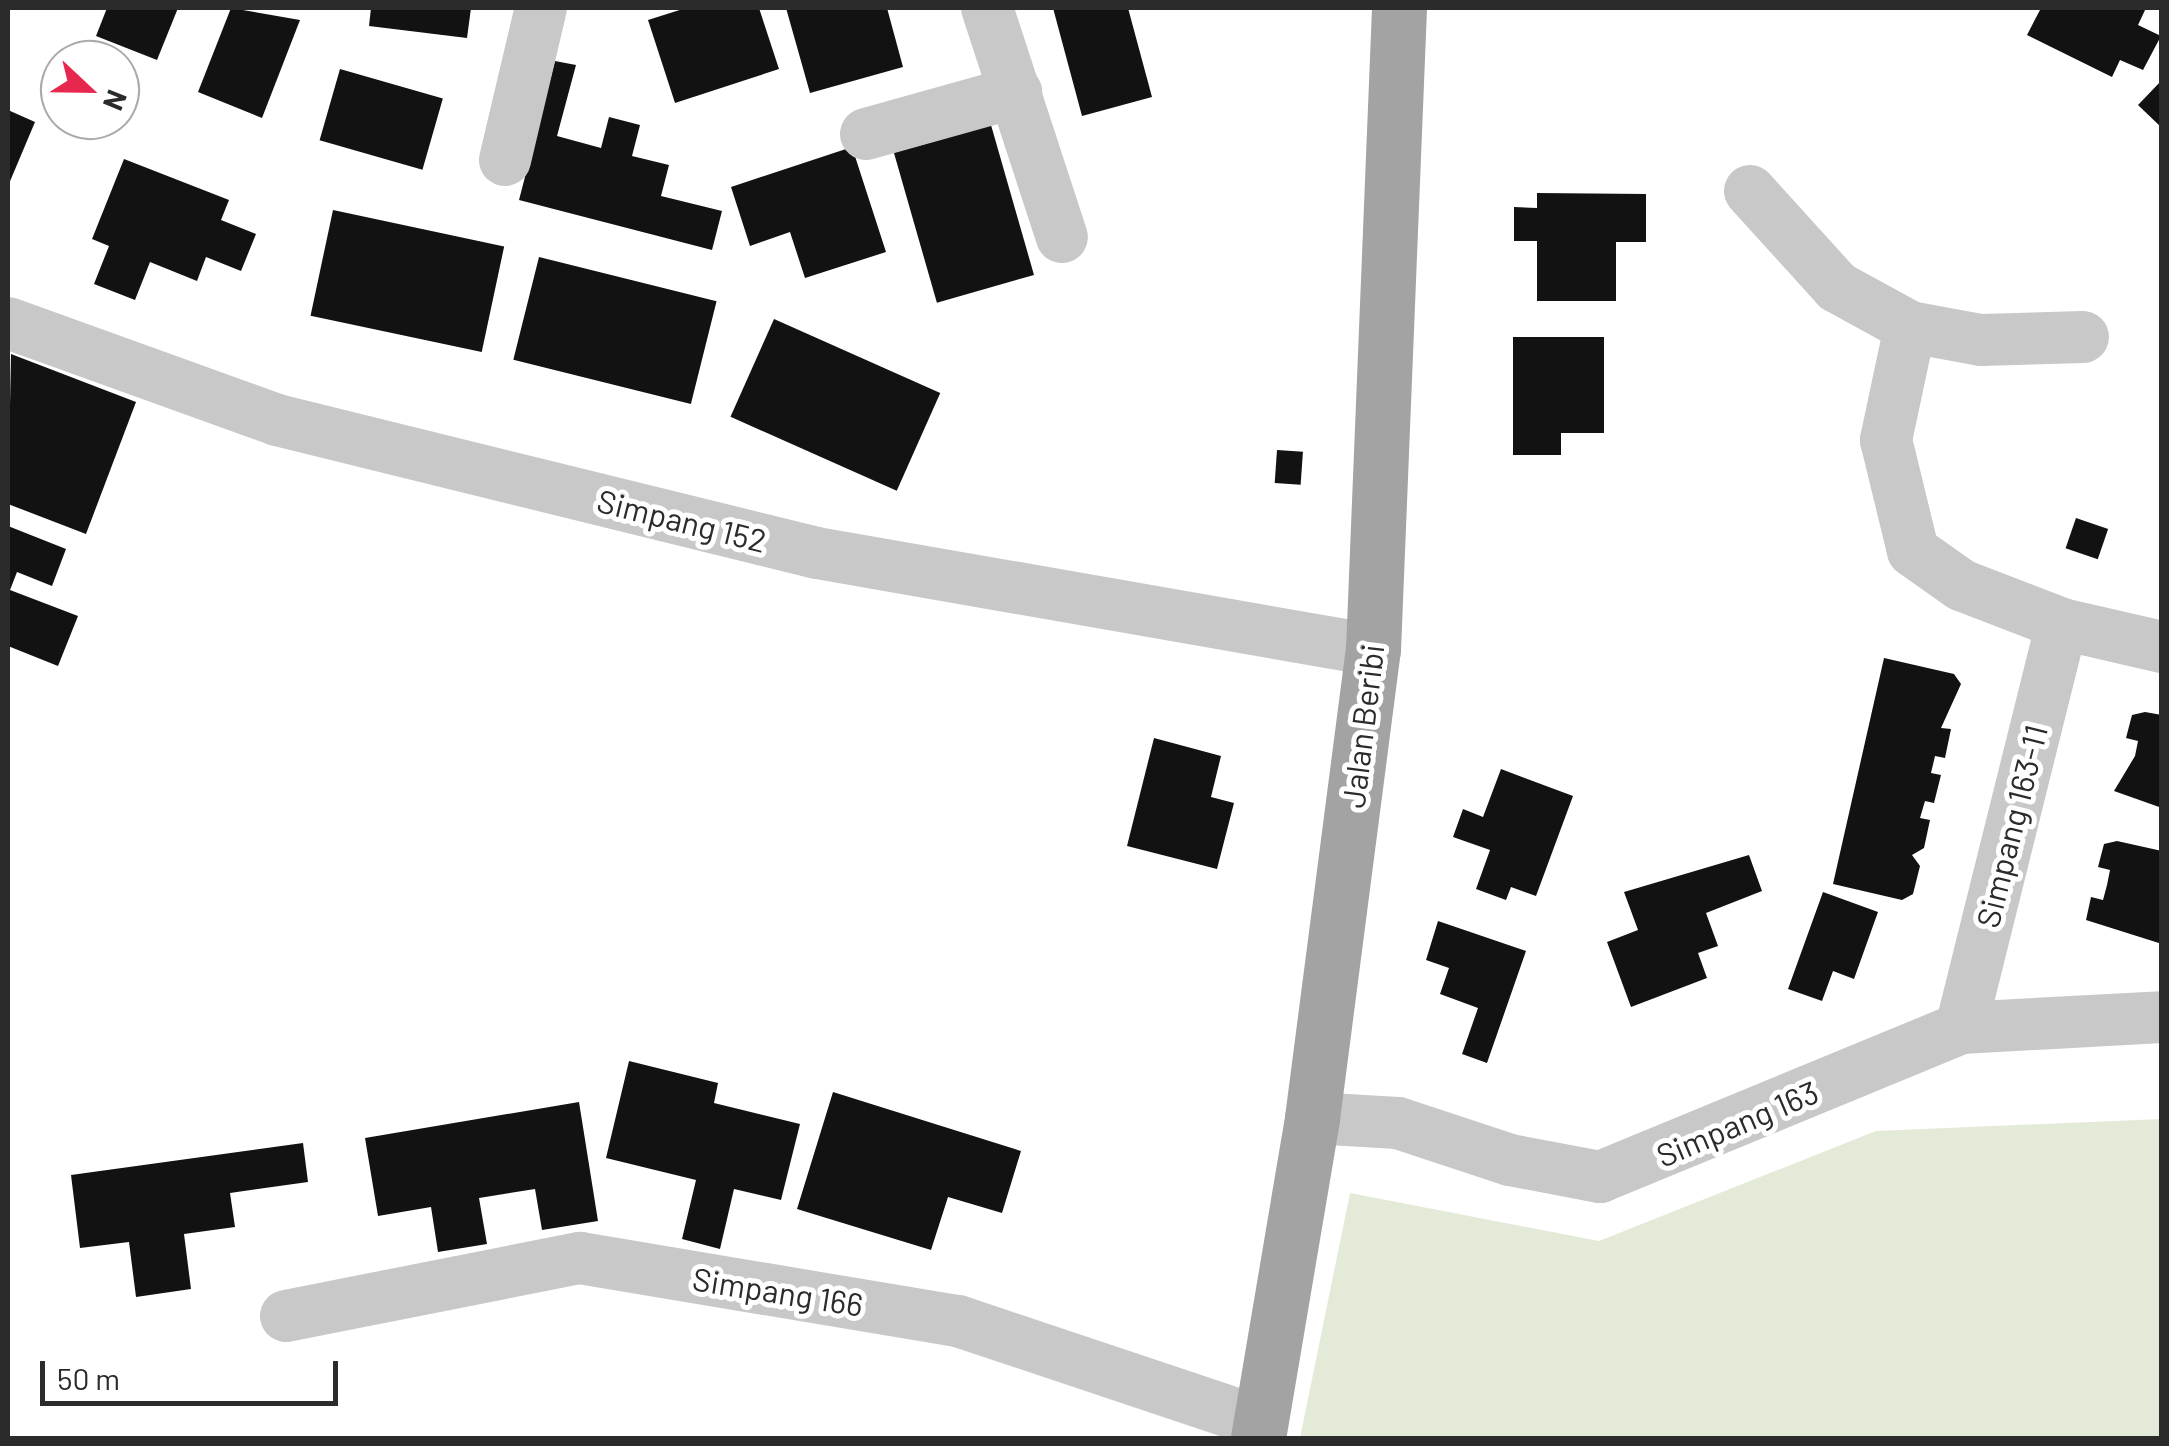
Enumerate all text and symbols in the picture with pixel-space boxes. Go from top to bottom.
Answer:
north arrow [40,40,140,140]
text: N [97,85,135,115]
street label: Simpang 152 [593,480,771,560]
street label: Jalan Beribi [1333,642,1391,810]
street label: Simpang 163-11 [1967,721,2055,931]
street label: Simpang 163 [1650,1072,1824,1174]
street label: Simpang 166 [690,1259,866,1323]
scale bar [45,1341,342,1403]
text: 50 m [57,1360,120,1396]

